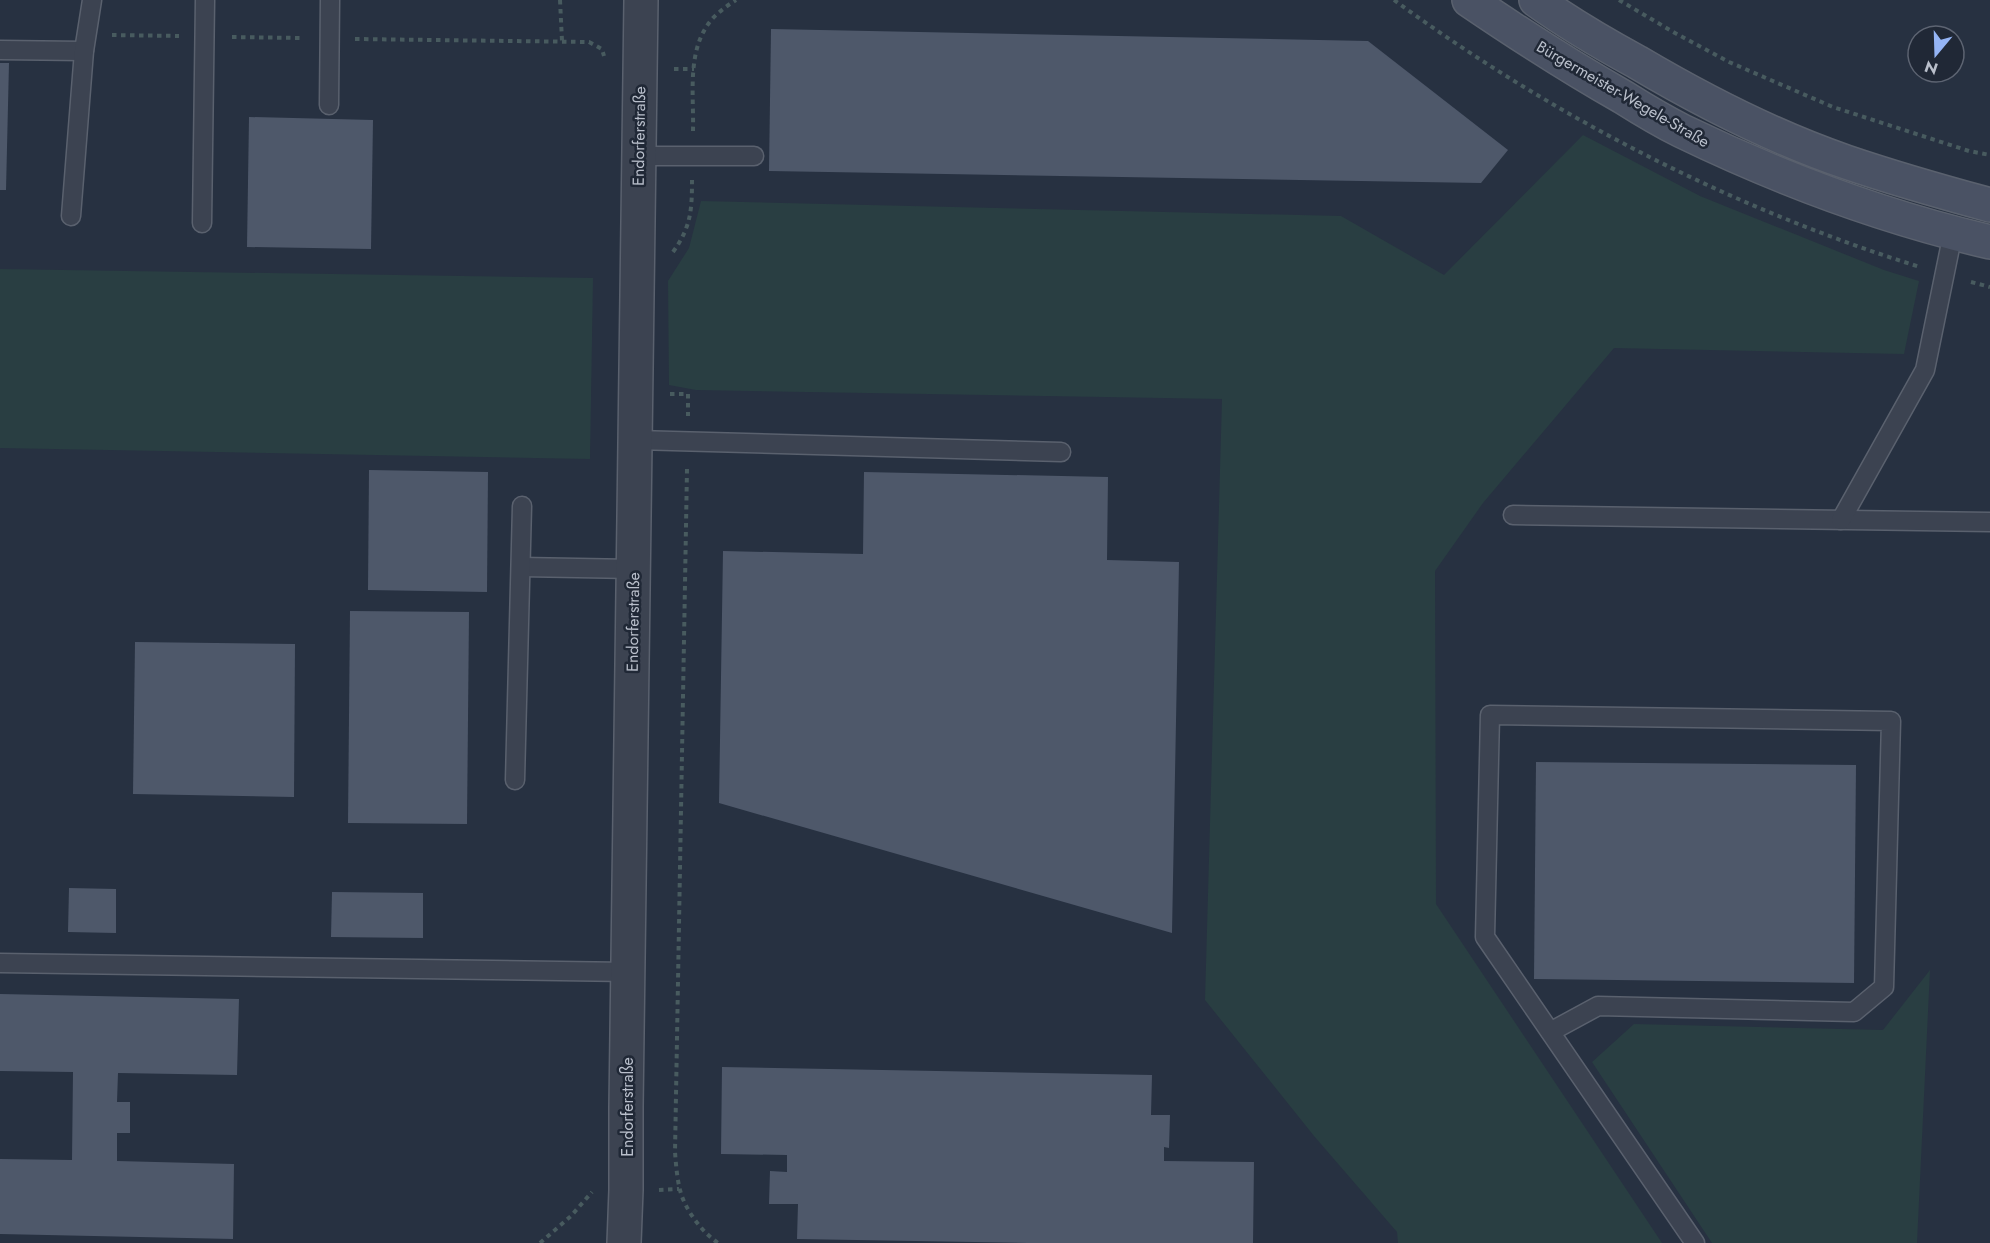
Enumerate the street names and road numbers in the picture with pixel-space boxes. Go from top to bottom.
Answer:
street label: Bürgermeister-Wegele-Straße [1532,35,1714,153]
street label: Endorferstraße [627,86,651,186]
street label: Endorferstraße [621,572,645,672]
street label: Endorferstraße [616,1057,639,1157]

